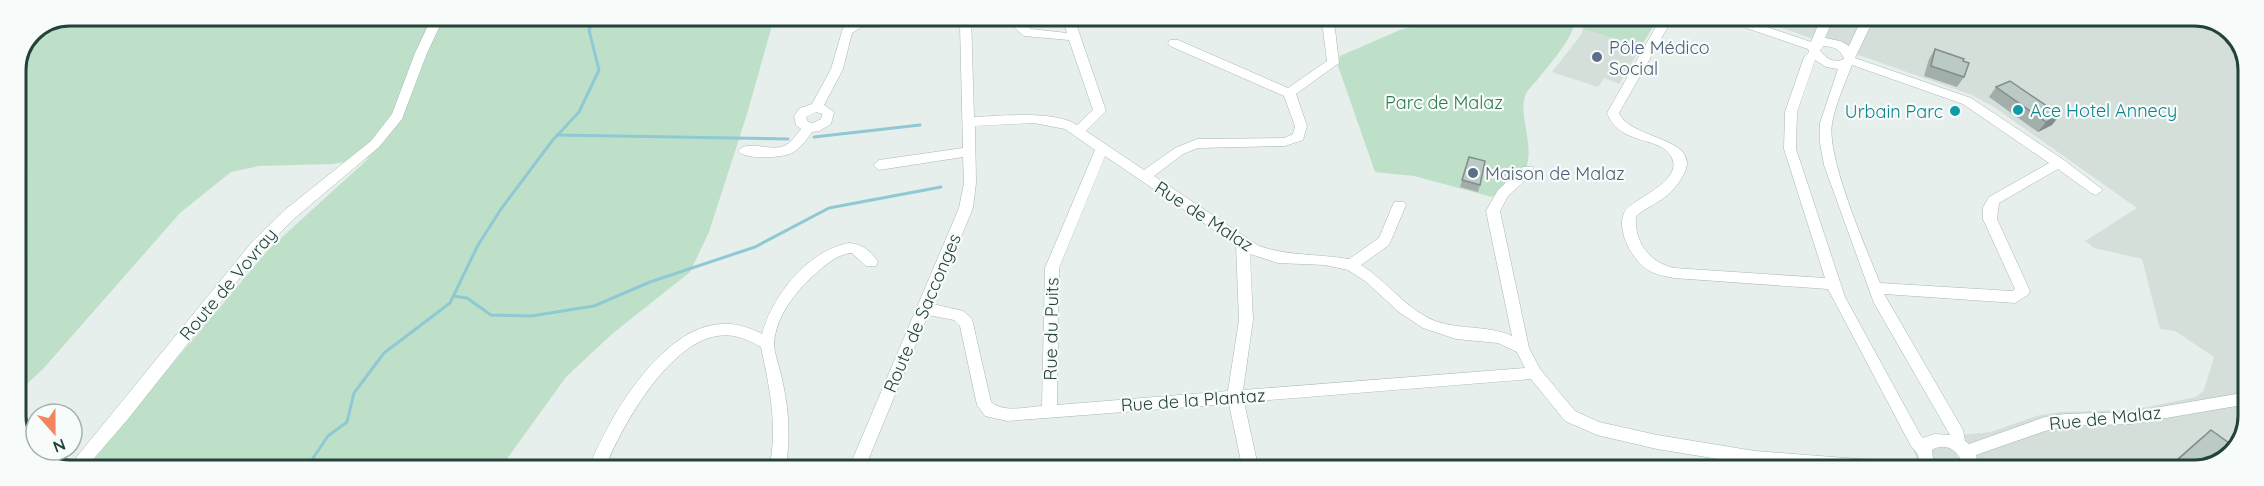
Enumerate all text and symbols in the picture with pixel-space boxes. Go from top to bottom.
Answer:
place label: Pôle Médico Social [1609,36,1710,80]
marker: Pôle Médico Social [1590,50,1604,64]
park label: Parc de Malaz [1385,91,1503,114]
place label: Ace Hotel Annecy [2030,99,2177,122]
place label: Urbain Parc [1845,100,1943,123]
marker: Ace Hotel Annecy [2011,103,2025,117]
marker: Urbain Parc [1948,104,1962,118]
place label: Maison de Malaz [1485,162,1625,185]
marker: Maison de Malaz [1466,166,1480,180]
street label: Rue de Malaz [1150,176,1258,256]
street label: Route de Vovray [174,223,282,345]
street label: Route de Sacconges [878,230,966,396]
street label: Rue du Puits [1039,277,1063,381]
street label: Rue de la Plantaz [1120,383,1266,417]
street label: Rue de Malaz [2048,401,2162,435]
north arrow [24,402,84,462]
text: N [50,435,68,457]

